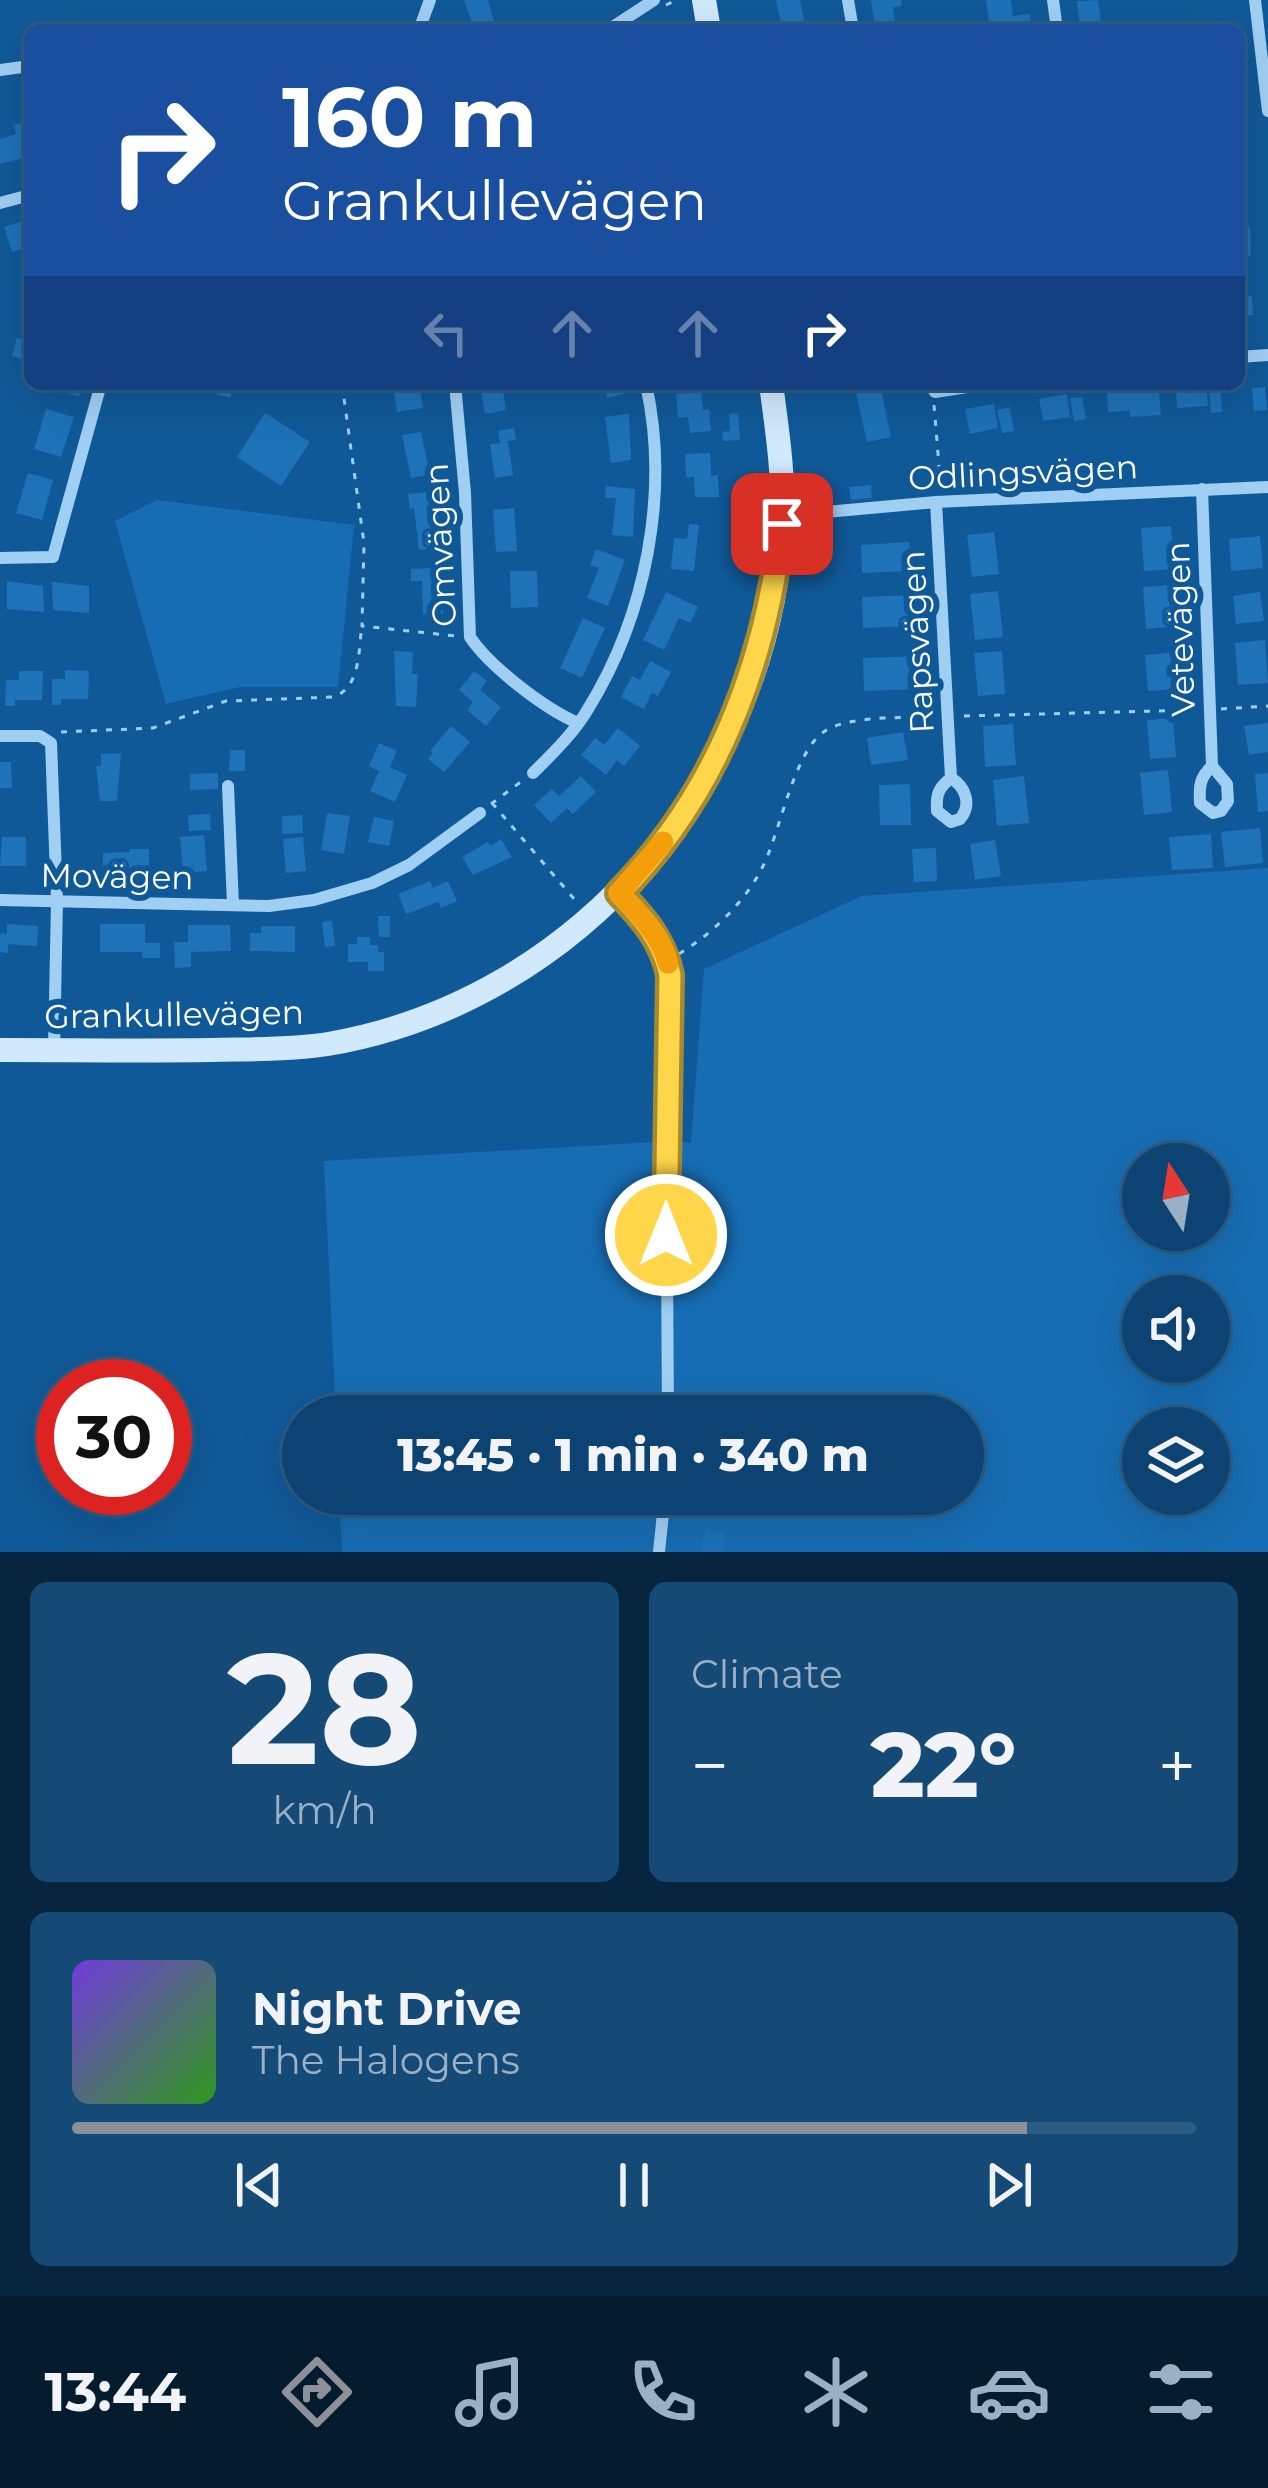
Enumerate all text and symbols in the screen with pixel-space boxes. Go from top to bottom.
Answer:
text: 160 m [282,66,537,168]
icon: right [84,72,240,228]
text: Grankullevägen [282,168,707,234]
icon: left [413,300,479,366]
icon: ahead [539,300,605,366]
icon: ahead [665,300,731,366]
icon: right [791,300,857,366]
street label: Odlingsvägen [907,446,1139,498]
street label: Omvägen [416,462,464,628]
pin [731,473,833,575]
icon: arrive [749,491,815,557]
street label: Vetevägen [1157,541,1203,717]
street label: Rapsvägen [892,550,942,734]
street label: Movägen [40,855,194,897]
street label: Grankullevägen [44,992,304,1036]
north arrow [1122,1143,1230,1251]
map controls [1122,1143,1230,1515]
position arrow [603,1172,729,1298]
button: sound [1122,1275,1230,1383]
speed limit sign: 30 [36,1359,192,1515]
button: layers [1122,1407,1230,1515]
text: 13:45 · 1 min · 340 m [397,1427,869,1482]
text: 28 [227,1613,422,1803]
text: Climate [691,1650,843,1698]
text: 22° [871,1710,1016,1820]
text: − [691,1725,729,1806]
text: + [1158,1725,1196,1806]
text: km/h [272,1786,377,1834]
text: Night Drive [252,1981,521,2036]
text: The Halogens [252,2036,520,2084]
icon: previous [226,2152,292,2218]
icon: pause [601,2152,667,2218]
icon: next [976,2152,1042,2218]
icon: directions [275,2350,359,2434]
icon: music [448,2350,532,2434]
icon: phone [621,2350,705,2434]
icon: climate [794,2350,878,2434]
icon: car [967,2350,1051,2434]
icon: filters [1139,2350,1223,2434]
text: 13:44 [44,2359,186,2425]

